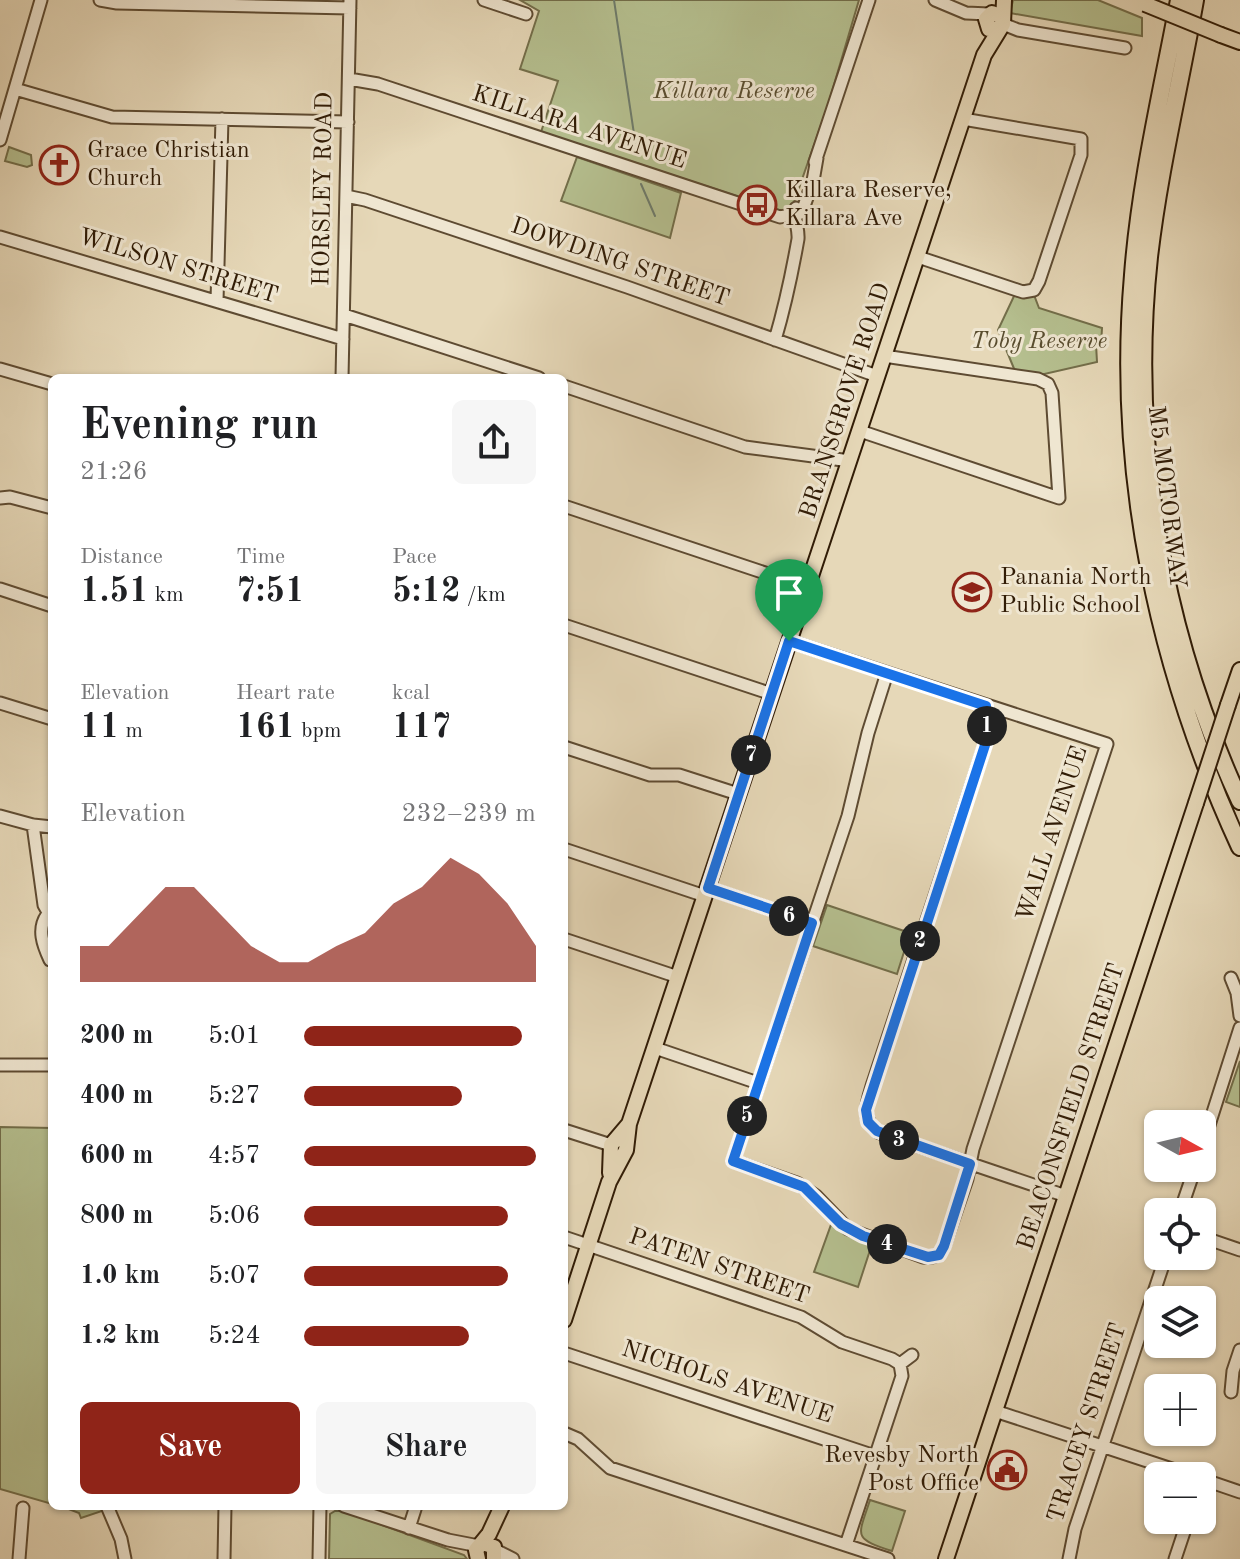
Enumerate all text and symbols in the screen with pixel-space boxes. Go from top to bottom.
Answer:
park label: Killara Reserve [652,80,815,104]
street label: KILLARA AVENUE [469,82,689,174]
street label: HORSLEY ROAD [310,92,338,286]
place label: Grace Christian Church [87,139,250,191]
church icon: Grace Christian Church [38,144,80,186]
place label: Killara Reserve, Killara Ave [785,179,952,231]
bus stop icon: Killara Reserve, Killara Ave [736,184,778,226]
street label: DOWDING STREET [508,214,732,312]
street label: WILSON STREET [75,225,281,309]
street label: BRANSGROVE ROAD [797,280,895,522]
park label: Toby Reserve [971,330,1108,354]
button: share [452,400,536,484]
text: Evening run [80,404,318,448]
street label: M5 MOTORWAY [1143,404,1189,590]
text: 21:26 [80,459,148,485]
text: Distance [80,546,163,568]
text: Time [236,546,285,568]
text: Pace [392,546,437,568]
pin [755,559,823,641]
place label: Panania North Public School [1000,566,1152,618]
icon: arrive [767,571,811,615]
school or university icon: Panania North Public School [951,571,993,613]
text: 1.51 [80,575,149,609]
text: 7:51 [236,575,305,609]
text: 5:12 [392,575,461,609]
text: km [149,584,184,606]
text: /km [461,584,506,606]
text: Elevation [80,682,170,704]
text: Heart rate [236,682,335,704]
text: kcal [392,682,430,704]
pin: 1 [967,706,1007,746]
text: 11 [80,711,119,745]
text: 161 [236,711,295,745]
text: 117 [392,711,451,745]
text: 1 [981,715,993,737]
text: m [119,720,143,742]
text: bpm [295,720,341,742]
pin: 7 [731,735,771,775]
street label: WALL AVENUE [1013,743,1093,925]
text: 7 [745,744,757,766]
text: Elevation [80,801,186,827]
text: 232–239 m [401,801,536,827]
pin: 6 [769,896,809,936]
text: 6 [783,905,795,927]
pin: 2 [900,921,940,961]
text: 2 [914,930,926,952]
street label: BEACONSFIELD STREET [1014,961,1130,1253]
text: 200 m [80,1023,153,1049]
text: 5:01 [208,1023,261,1049]
text: 400 m [80,1083,153,1109]
text: 5:27 [208,1083,261,1109]
pin: 5 [727,1096,767,1136]
text: 5 [741,1105,753,1127]
north arrow [1144,1110,1216,1182]
map controls [1144,1110,1216,1534]
pin: 3 [879,1120,919,1160]
text: 3 [893,1129,905,1151]
text: 600 m [80,1143,153,1169]
text: 4:57 [208,1143,261,1169]
button: locate [1144,1198,1216,1270]
text: 800 m [80,1203,153,1229]
text: 5:06 [208,1203,261,1229]
pin: 4 [867,1224,907,1264]
street label: PATEN STREET [626,1225,812,1309]
text: 4 [881,1233,893,1255]
text: 1.0 km [80,1263,160,1289]
text: 5:07 [208,1263,261,1289]
button: layers [1144,1286,1216,1358]
street label: TRACEY STREET [1044,1320,1132,1526]
text: 1.2 km [80,1323,160,1349]
text: 5:24 [208,1323,261,1349]
street label: NICHOLS AVENUE [618,1337,836,1429]
button: + [1144,1374,1216,1446]
button: Save [80,1402,300,1494]
button: Share [316,1402,536,1494]
place label: Revesby North Post Office [824,1444,979,1496]
public building icon: Revesby North Post Office [986,1449,1028,1491]
button: − [1144,1462,1216,1534]

